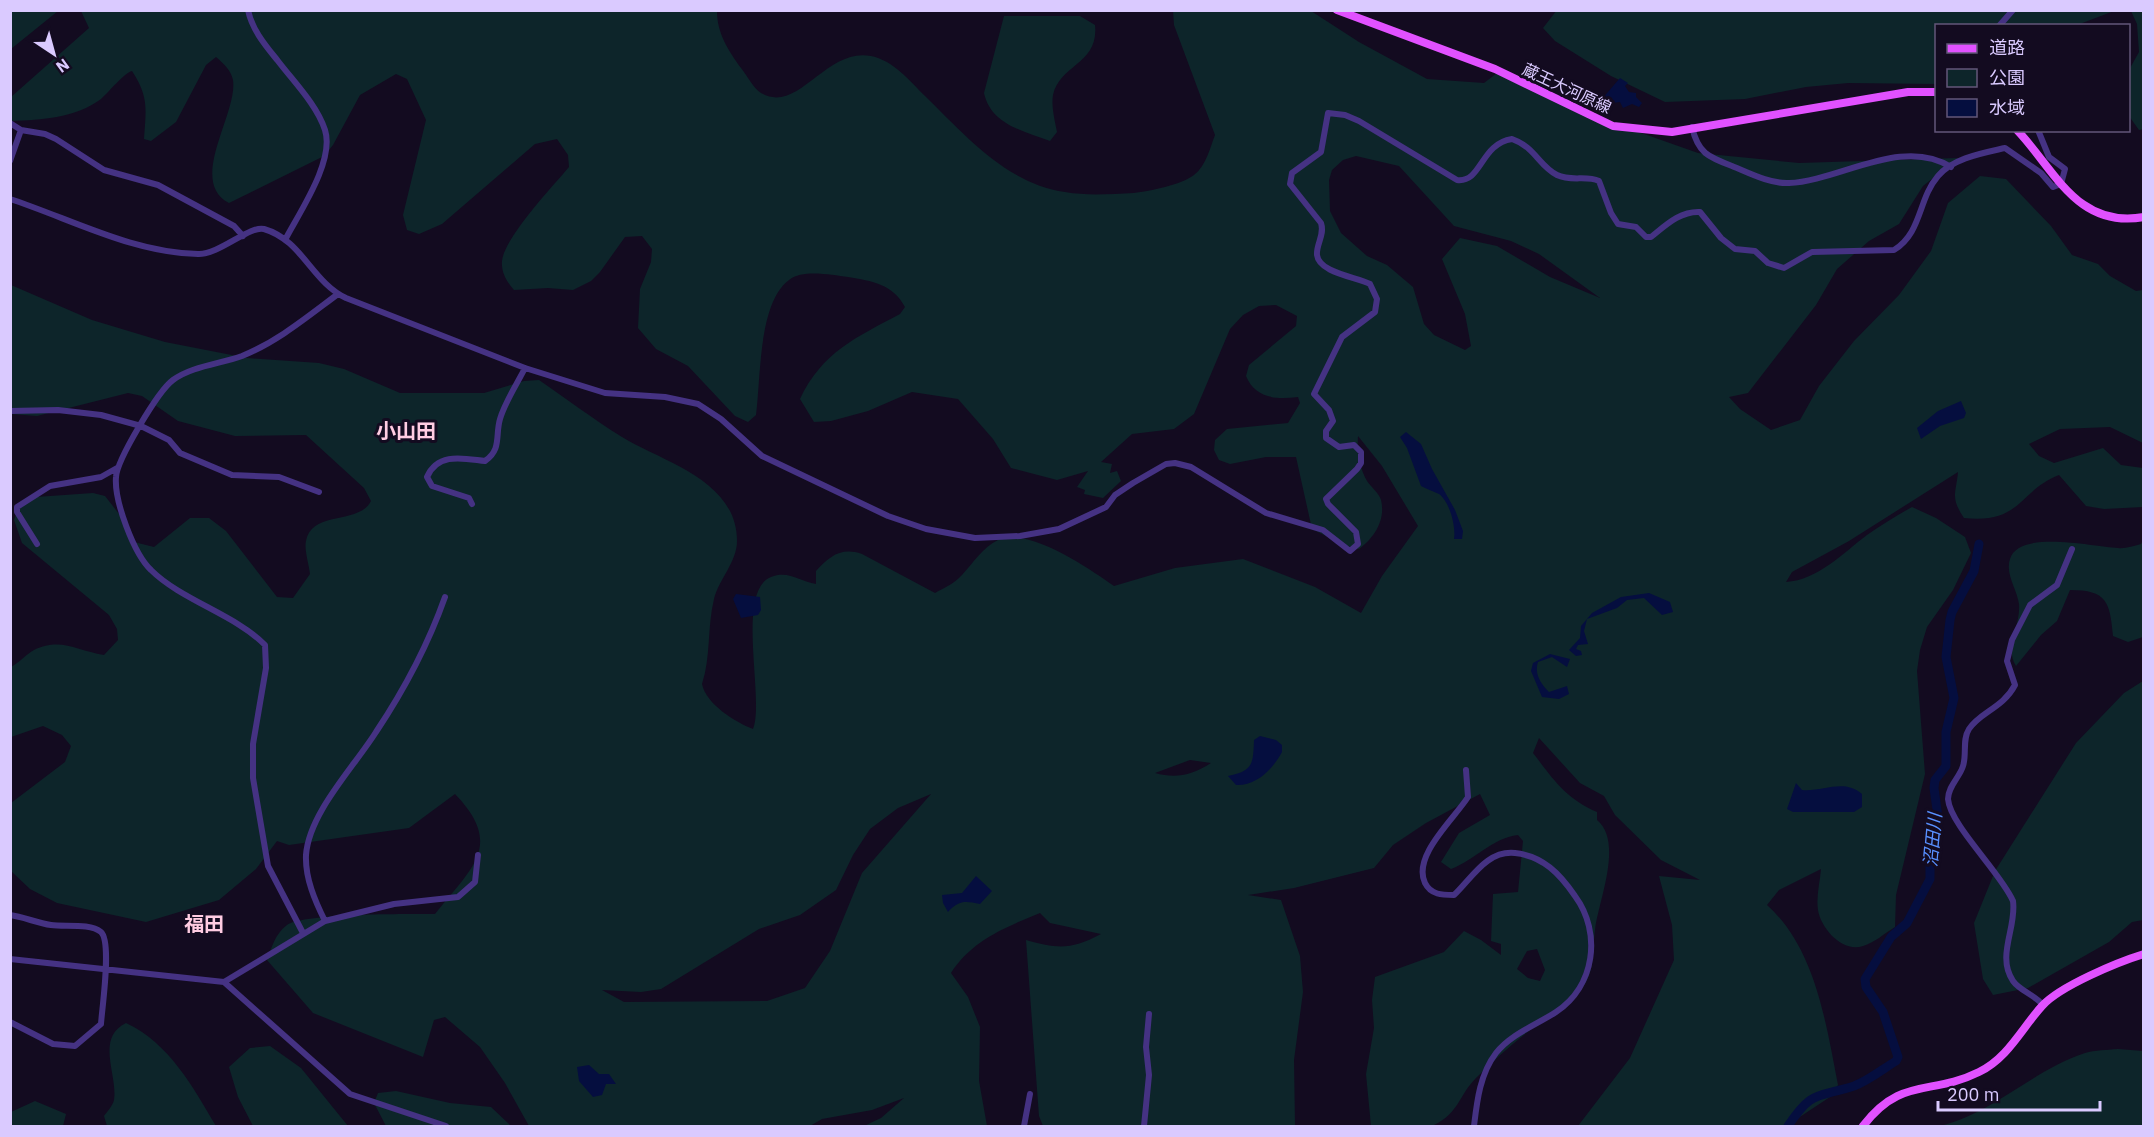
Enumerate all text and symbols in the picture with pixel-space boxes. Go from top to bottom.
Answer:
north arrow [24,24,84,84]
legend [1935,24,2130,132]
text: 道路 [1989,36,2025,59]
text: N [52,55,73,78]
street label: 蔵王大河原線 [1519,59,1615,117]
text: 公園 [1989,66,2025,89]
text: 水域 [1989,96,2025,119]
district label: 小山田 [376,417,436,444]
water label: 沼田川 [1919,810,1946,868]
district label: 福田 [184,910,224,937]
scale bar [1938,1074,2100,1112]
text: 200 m [1947,1083,1999,1106]

